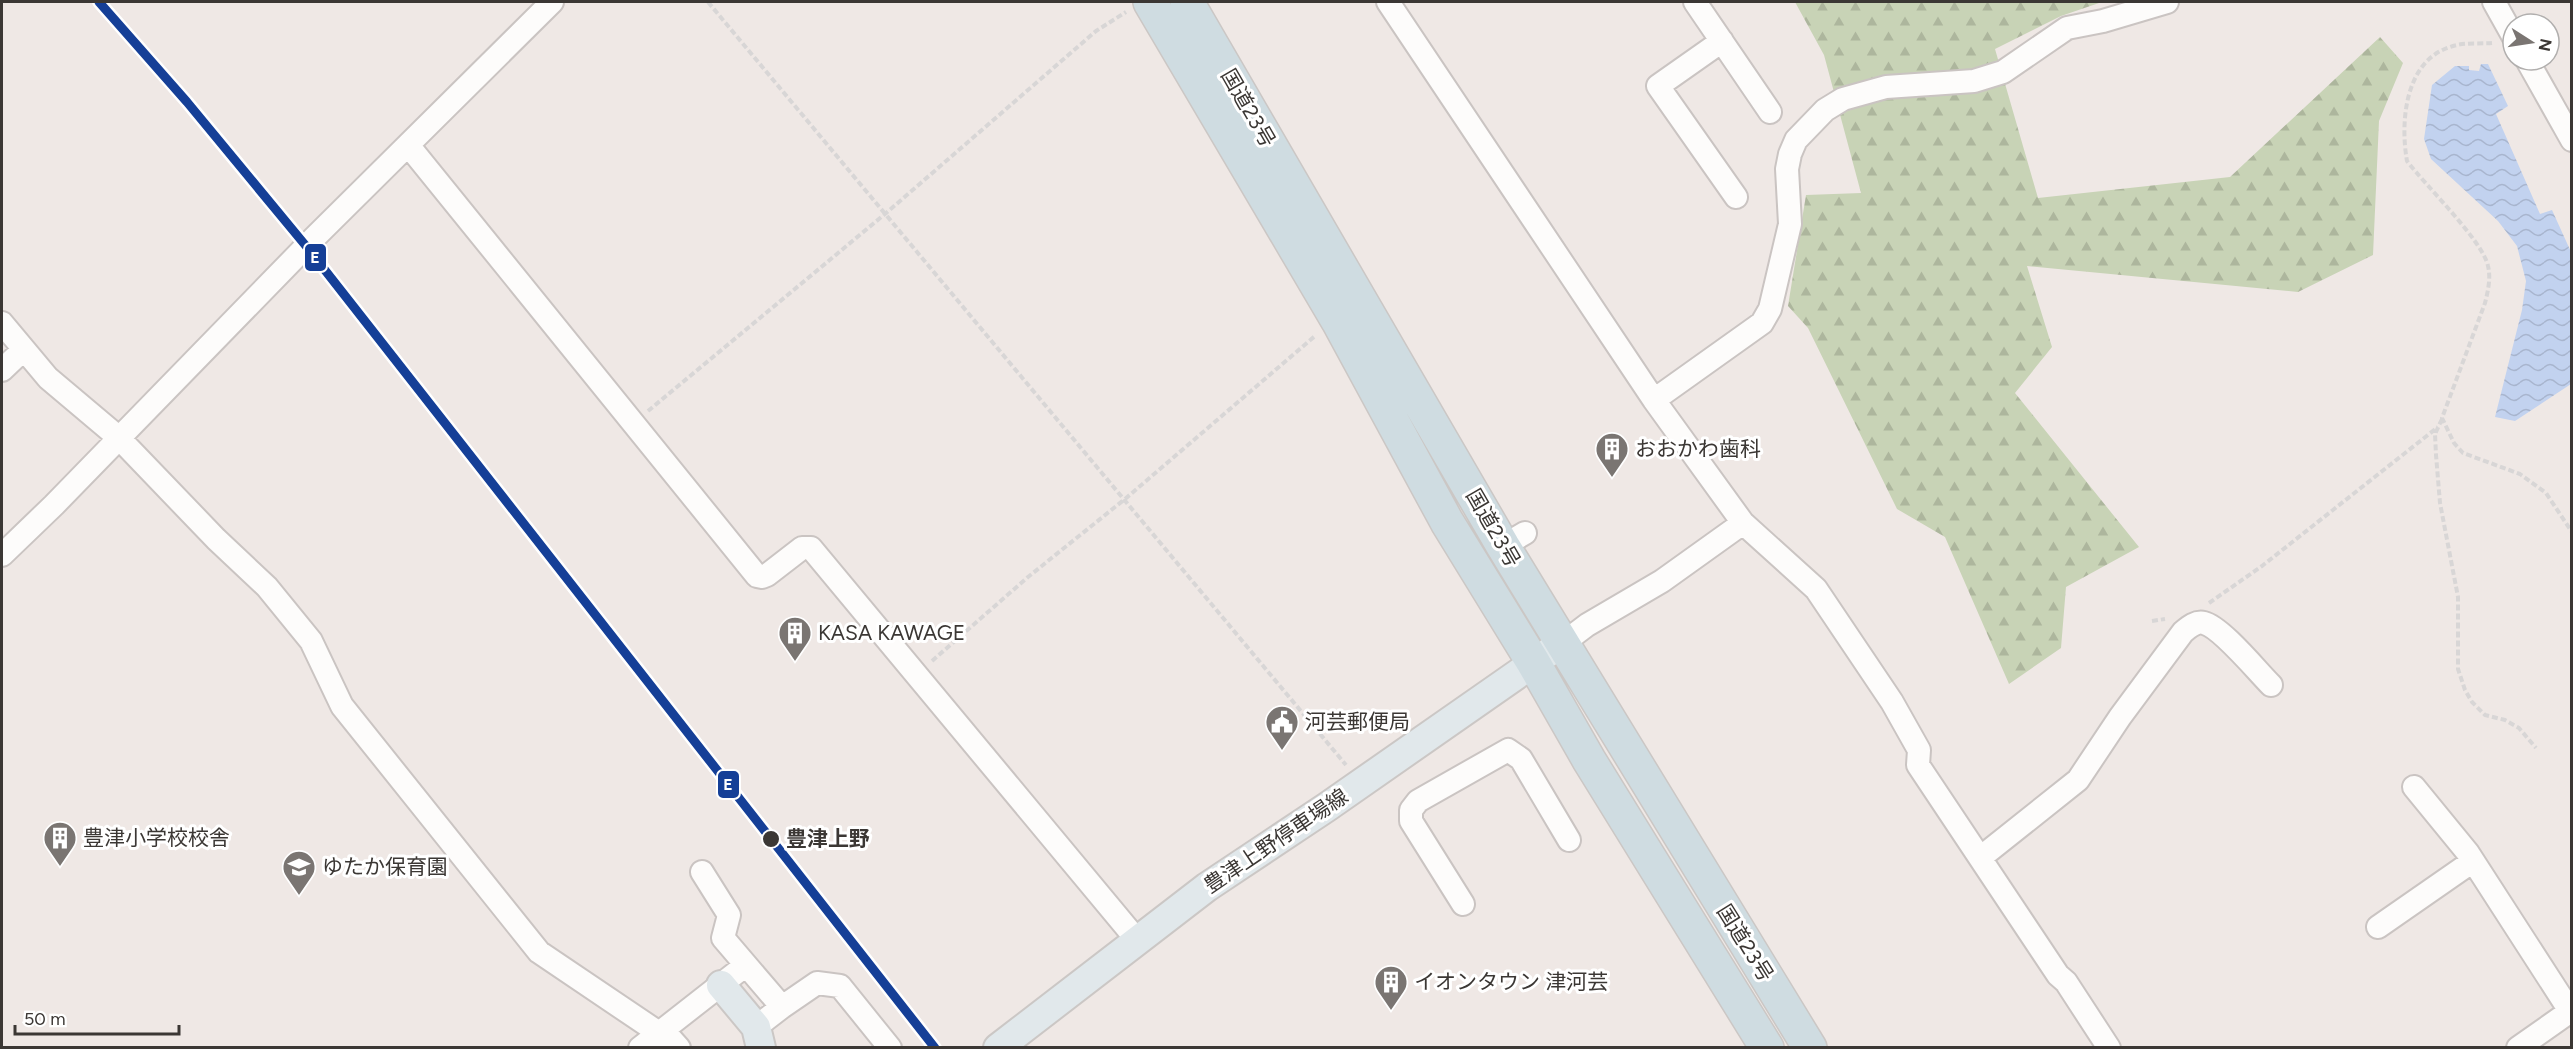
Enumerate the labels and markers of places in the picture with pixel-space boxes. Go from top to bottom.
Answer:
building icon: おおかわ歯科 [1594,431,1630,478]
place label: おおかわ歯科 [1635,436,1761,461]
building icon: KASA KAWAGE [777,615,813,662]
place label: KASA KAWAGE [818,620,965,645]
public building icon: 河芸郵便局 [1264,704,1300,751]
place label: 河芸郵便局 [1305,709,1410,734]
building icon: 豊津小学校校舎 [42,820,78,867]
place label: 豊津小学校校舎 [83,825,230,850]
place label: 豊津上野 [786,826,870,851]
marker: 豊津上野 [761,829,781,849]
school or university icon: ゆたか保育園 [281,849,317,896]
place label: ゆたか保育園 [322,854,448,879]
building icon: イオンタウン 津河芸 [1373,964,1409,1011]
place label: イオンタウン 津河芸 [1414,969,1608,994]

